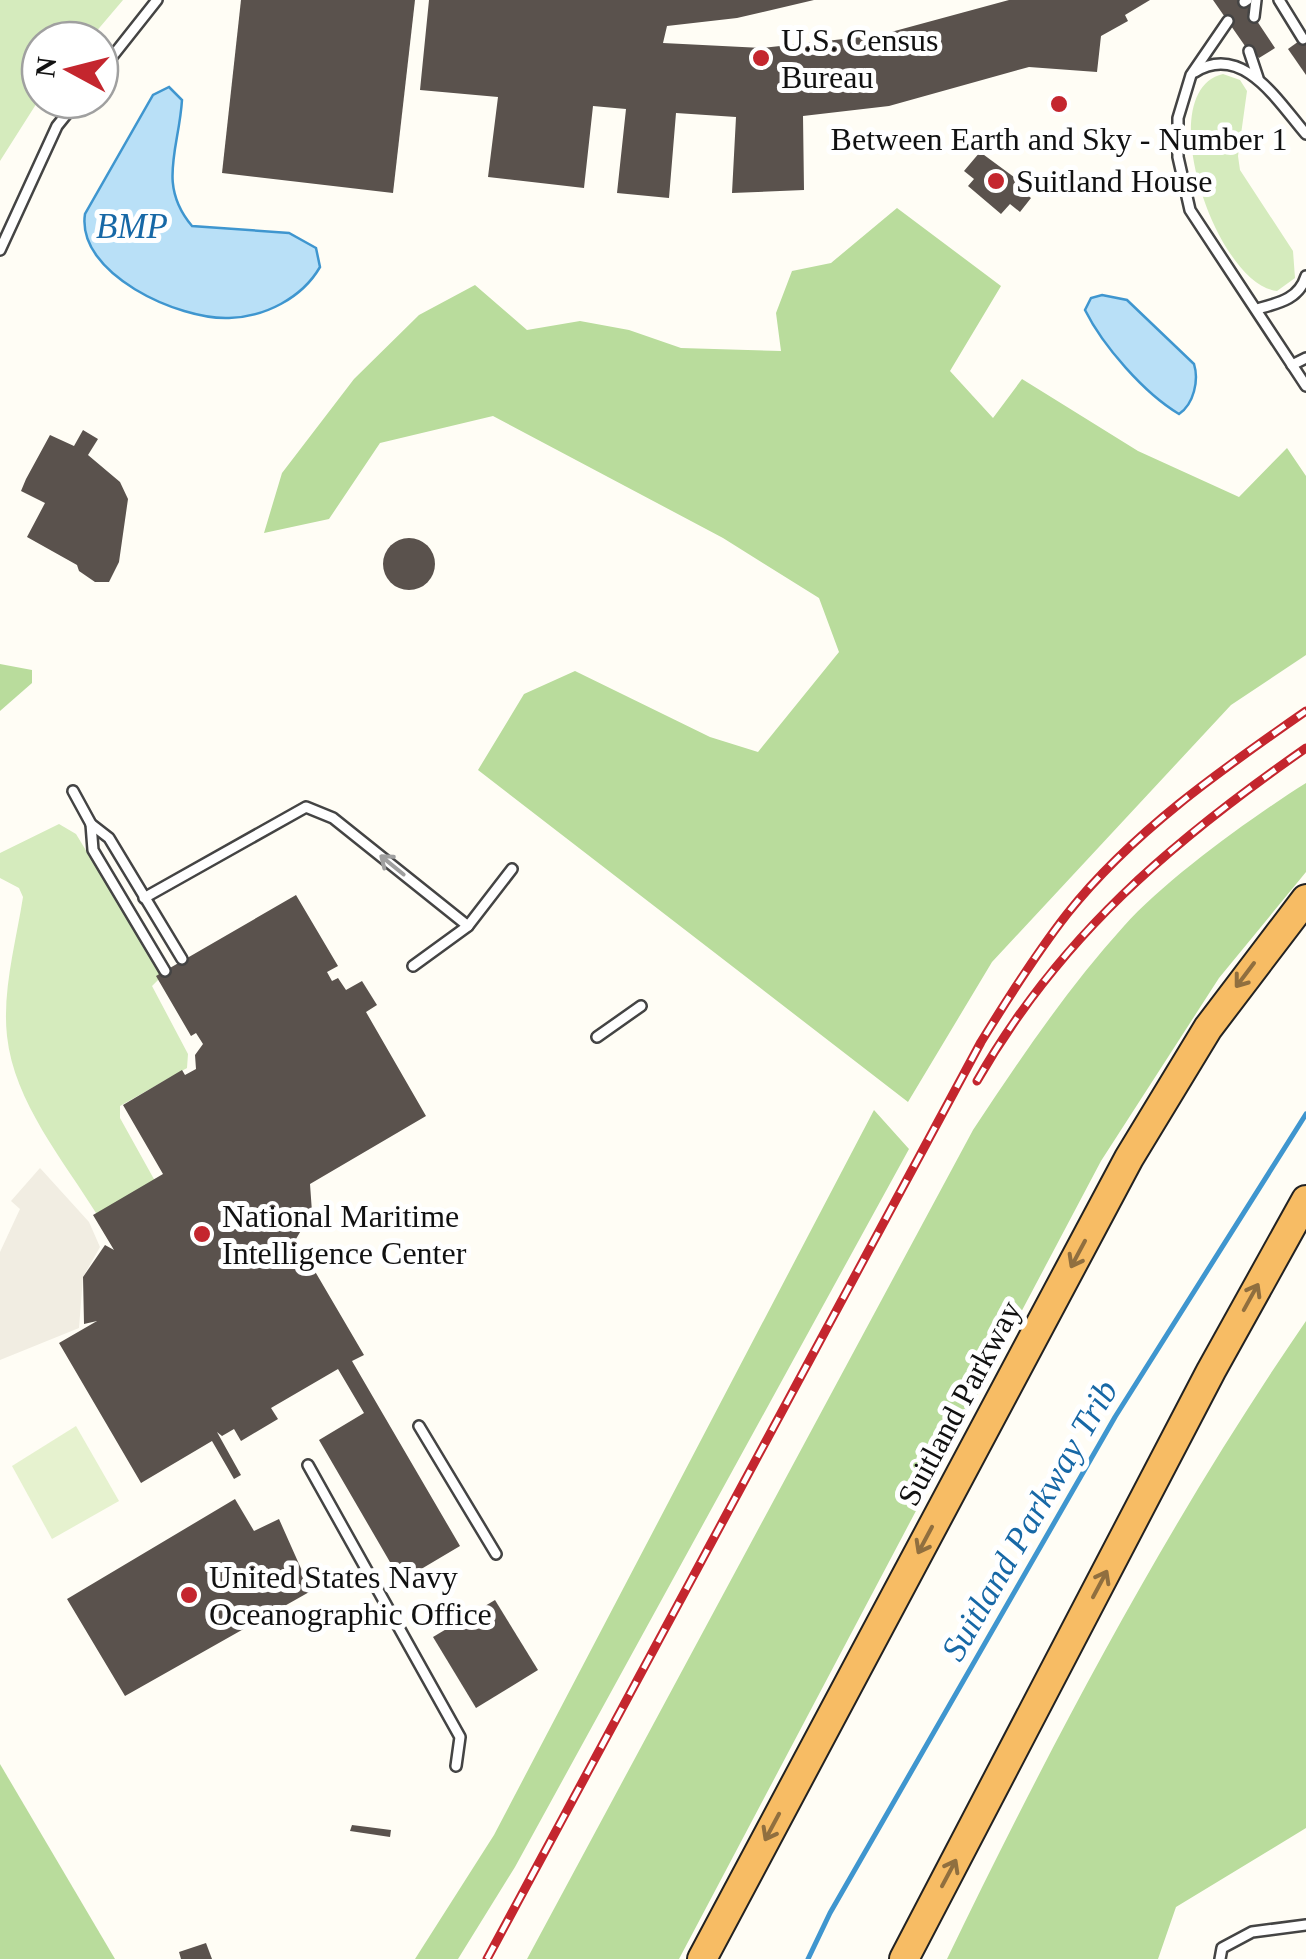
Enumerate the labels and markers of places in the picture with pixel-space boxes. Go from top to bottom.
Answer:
place label: U.S. Census Bureau [781,22,938,95]
marker: U.S. Census Bureau [750,47,772,69]
marker: Between Earth and Sky - Number 1 [1048,93,1070,115]
place label: Between Earth and Sky - Number 1 [831,121,1287,157]
place label: Suitland House [1016,163,1212,199]
marker: Suitland House [985,170,1007,192]
place label: National Maritime Intelligence Center [222,1198,467,1271]
marker: National Maritime Intelligence Center [191,1223,213,1245]
place label: United States Navy Oceanographic Office [209,1559,492,1632]
marker: United States Navy Oceanographic Office [178,1584,200,1606]

